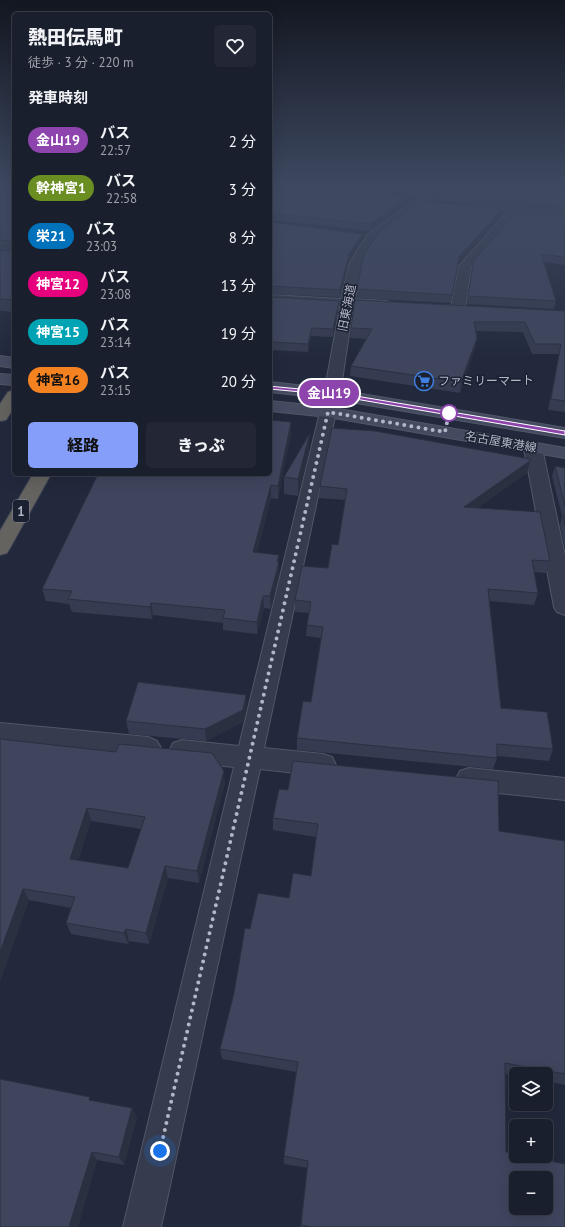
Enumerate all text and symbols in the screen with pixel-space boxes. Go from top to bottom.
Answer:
text: 熱田伝馬町 [28,25,123,49]
button: heart [214,25,256,67]
text: 徒歩 · 3 分 · 220 m [28,54,134,71]
text: 発車時刻 [28,88,88,107]
text: バス [100,123,130,142]
text: 金山19 [36,131,80,149]
text: 2 分 [229,132,256,151]
text: 22:57 [100,142,131,159]
text: バス [106,171,136,190]
text: 幹神宮1 [36,179,86,197]
text: 3 分 [229,180,256,199]
text: 22:58 [106,190,137,207]
text: バス [86,219,116,238]
text: 栄21 [36,227,66,245]
text: 8 分 [229,228,256,247]
text: 23:03 [86,238,117,255]
text: バス [100,267,130,286]
text: 神宮12 [36,275,80,293]
text: 13 分 [221,276,256,295]
street label: 旧東海道 [335,283,358,333]
text: 23:08 [100,286,131,303]
text: バス [100,315,130,334]
text: 神宮15 [36,323,80,341]
text: 19 分 [221,324,256,343]
text: 23:14 [100,334,131,351]
text: バス [100,363,130,382]
supermarket icon: ファミリーマート [413,370,435,392]
text: 神宮16 [36,371,80,389]
text: 20 分 [221,372,256,391]
place label: ファミリーマート [438,373,534,388]
line badge: 金山19 [301,380,357,406]
text: 23:15 [100,382,131,399]
text: 金山19 [307,384,351,402]
unlabelled marker [440,404,458,422]
button: 経路 [28,422,138,468]
button: きっぷ [146,422,256,468]
street label: 名古屋東港線 [464,428,538,455]
road number: 1 [13,500,29,522]
map controls [509,1067,553,1215]
button: layers [509,1067,553,1111]
button: + [509,1119,553,1163]
your location [150,1141,170,1161]
button: − [509,1171,553,1215]

